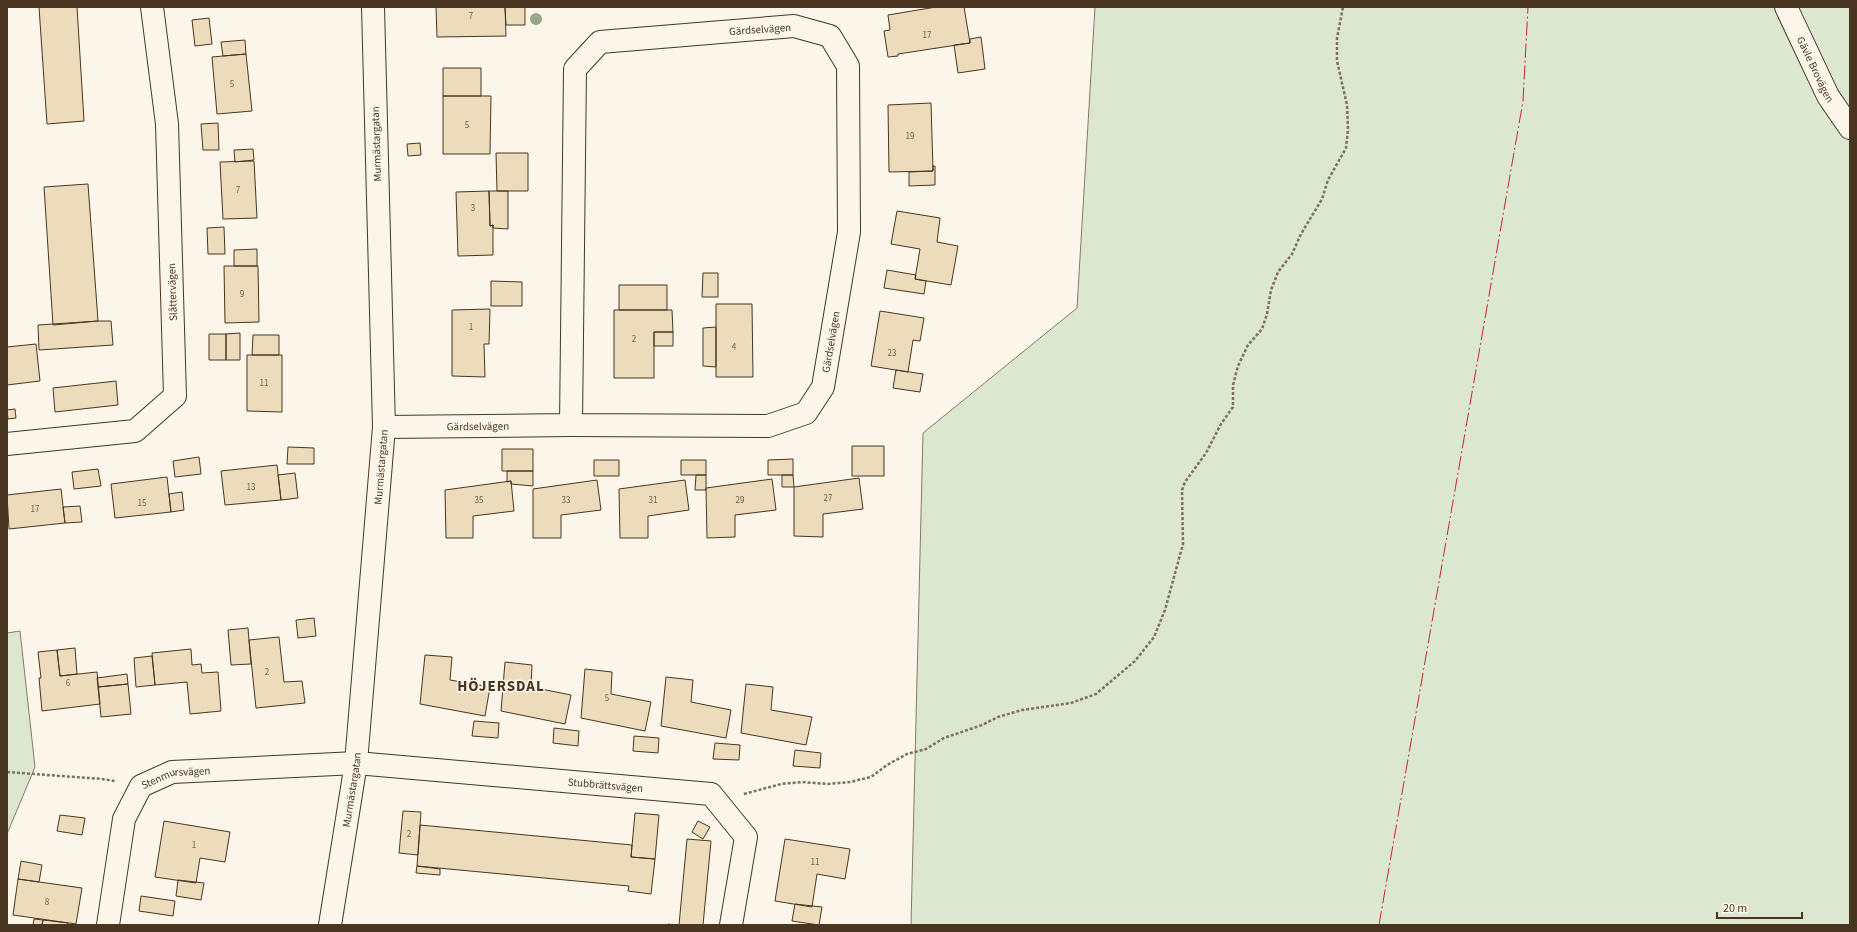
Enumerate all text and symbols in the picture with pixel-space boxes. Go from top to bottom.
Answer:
house number: 7 [469,10,474,23]
street label: Gärdselvägen [728,20,792,39]
house number: 17 [923,29,932,42]
street label: Gävle Brovägen [1793,34,1837,106]
house number: 5 [230,78,235,91]
street label: Murmästargatan [368,106,385,182]
house number: 5 [465,119,470,132]
house number: 19 [906,130,915,143]
house number: 7 [236,184,241,197]
house number: 3 [471,202,476,215]
street label: Slåttervägen [164,263,181,321]
house number: 9 [240,288,245,301]
street label: Gärdselvägen [819,310,844,374]
house number: 1 [469,321,473,334]
house number: 2 [632,333,637,346]
house number: 4 [732,341,737,354]
house number: 23 [888,347,897,360]
house number: 11 [260,377,268,390]
street label: Gärdselvägen [447,419,509,434]
street label: Murmästargatan [371,429,392,505]
house number: 13 [247,481,256,494]
house number: 27 [824,492,833,505]
house number: 35 [475,494,484,507]
house number: 33 [562,494,571,507]
house number: 31 [649,494,657,507]
house number: 29 [736,494,745,507]
house number: 15 [138,497,147,510]
house number: 17 [31,503,40,516]
house number: 2 [265,666,270,679]
district label: HÖJERSDAL [457,676,545,697]
house number: 6 [66,677,71,690]
house number: 5 [605,692,610,705]
street label: Murmästargatan [339,752,365,828]
street label: Stenmursvägen [139,763,211,793]
street label: Stubbrättsvägen [567,775,644,796]
house number: 2 [407,828,412,841]
house number: 1 [192,839,196,852]
house number: 11 [811,856,819,869]
scale bar [1717,894,1802,920]
house number: 8 [45,896,50,909]
text: 20 m [1723,900,1747,917]

